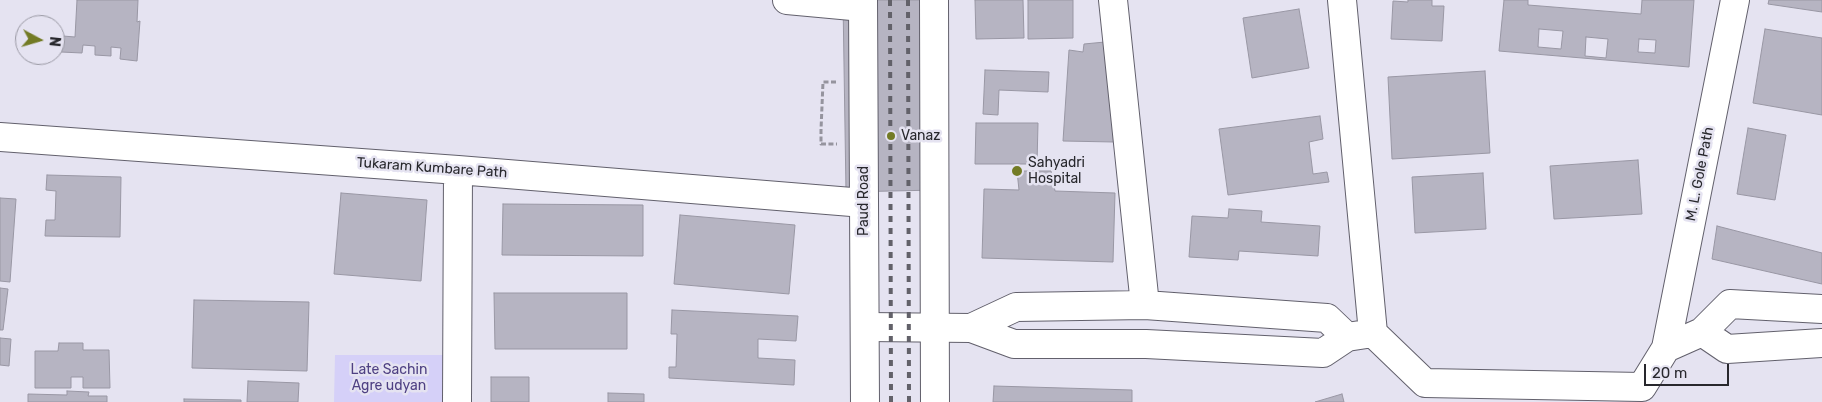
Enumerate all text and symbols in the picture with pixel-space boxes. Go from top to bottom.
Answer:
north arrow [15,15,65,65]
text: N [45,36,63,47]
street label: M. L. Gole Path [1683,125,1717,223]
place label: Vanaz [901,128,940,144]
marker: Vanaz [885,130,897,142]
street label: Tukaram Kumbare Path [356,154,508,182]
place label: Sahyadri Hospital [1028,155,1085,188]
marker: Sahyadri Hospital [1010,164,1024,178]
street label: Paud Road [856,166,872,236]
scale bar [1647,354,1732,386]
park label: Late Sachin Agre udyan [351,362,427,394]
text: 20 m [1652,364,1687,382]

